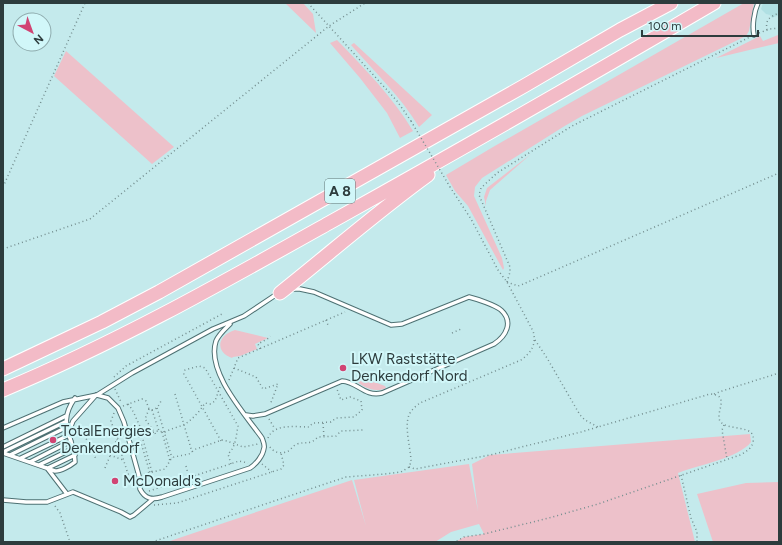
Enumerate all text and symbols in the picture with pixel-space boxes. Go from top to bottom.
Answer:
north arrow [12,12,52,52]
scale bar [642,12,758,38]
text: 100 m [648,19,682,33]
text: N [31,31,46,47]
road number: A 8 [325,179,355,203]
place label: LKW Raststätte Denkendorf Nord [351,350,468,385]
marker: LKW Raststätte Denkendorf Nord [338,363,348,373]
place label: TotalEnergies Denkendorf [61,422,152,457]
marker: TotalEnergies Denkendorf [48,435,58,445]
place label: McDonald's [123,472,201,490]
marker: McDonald's [110,476,120,486]

